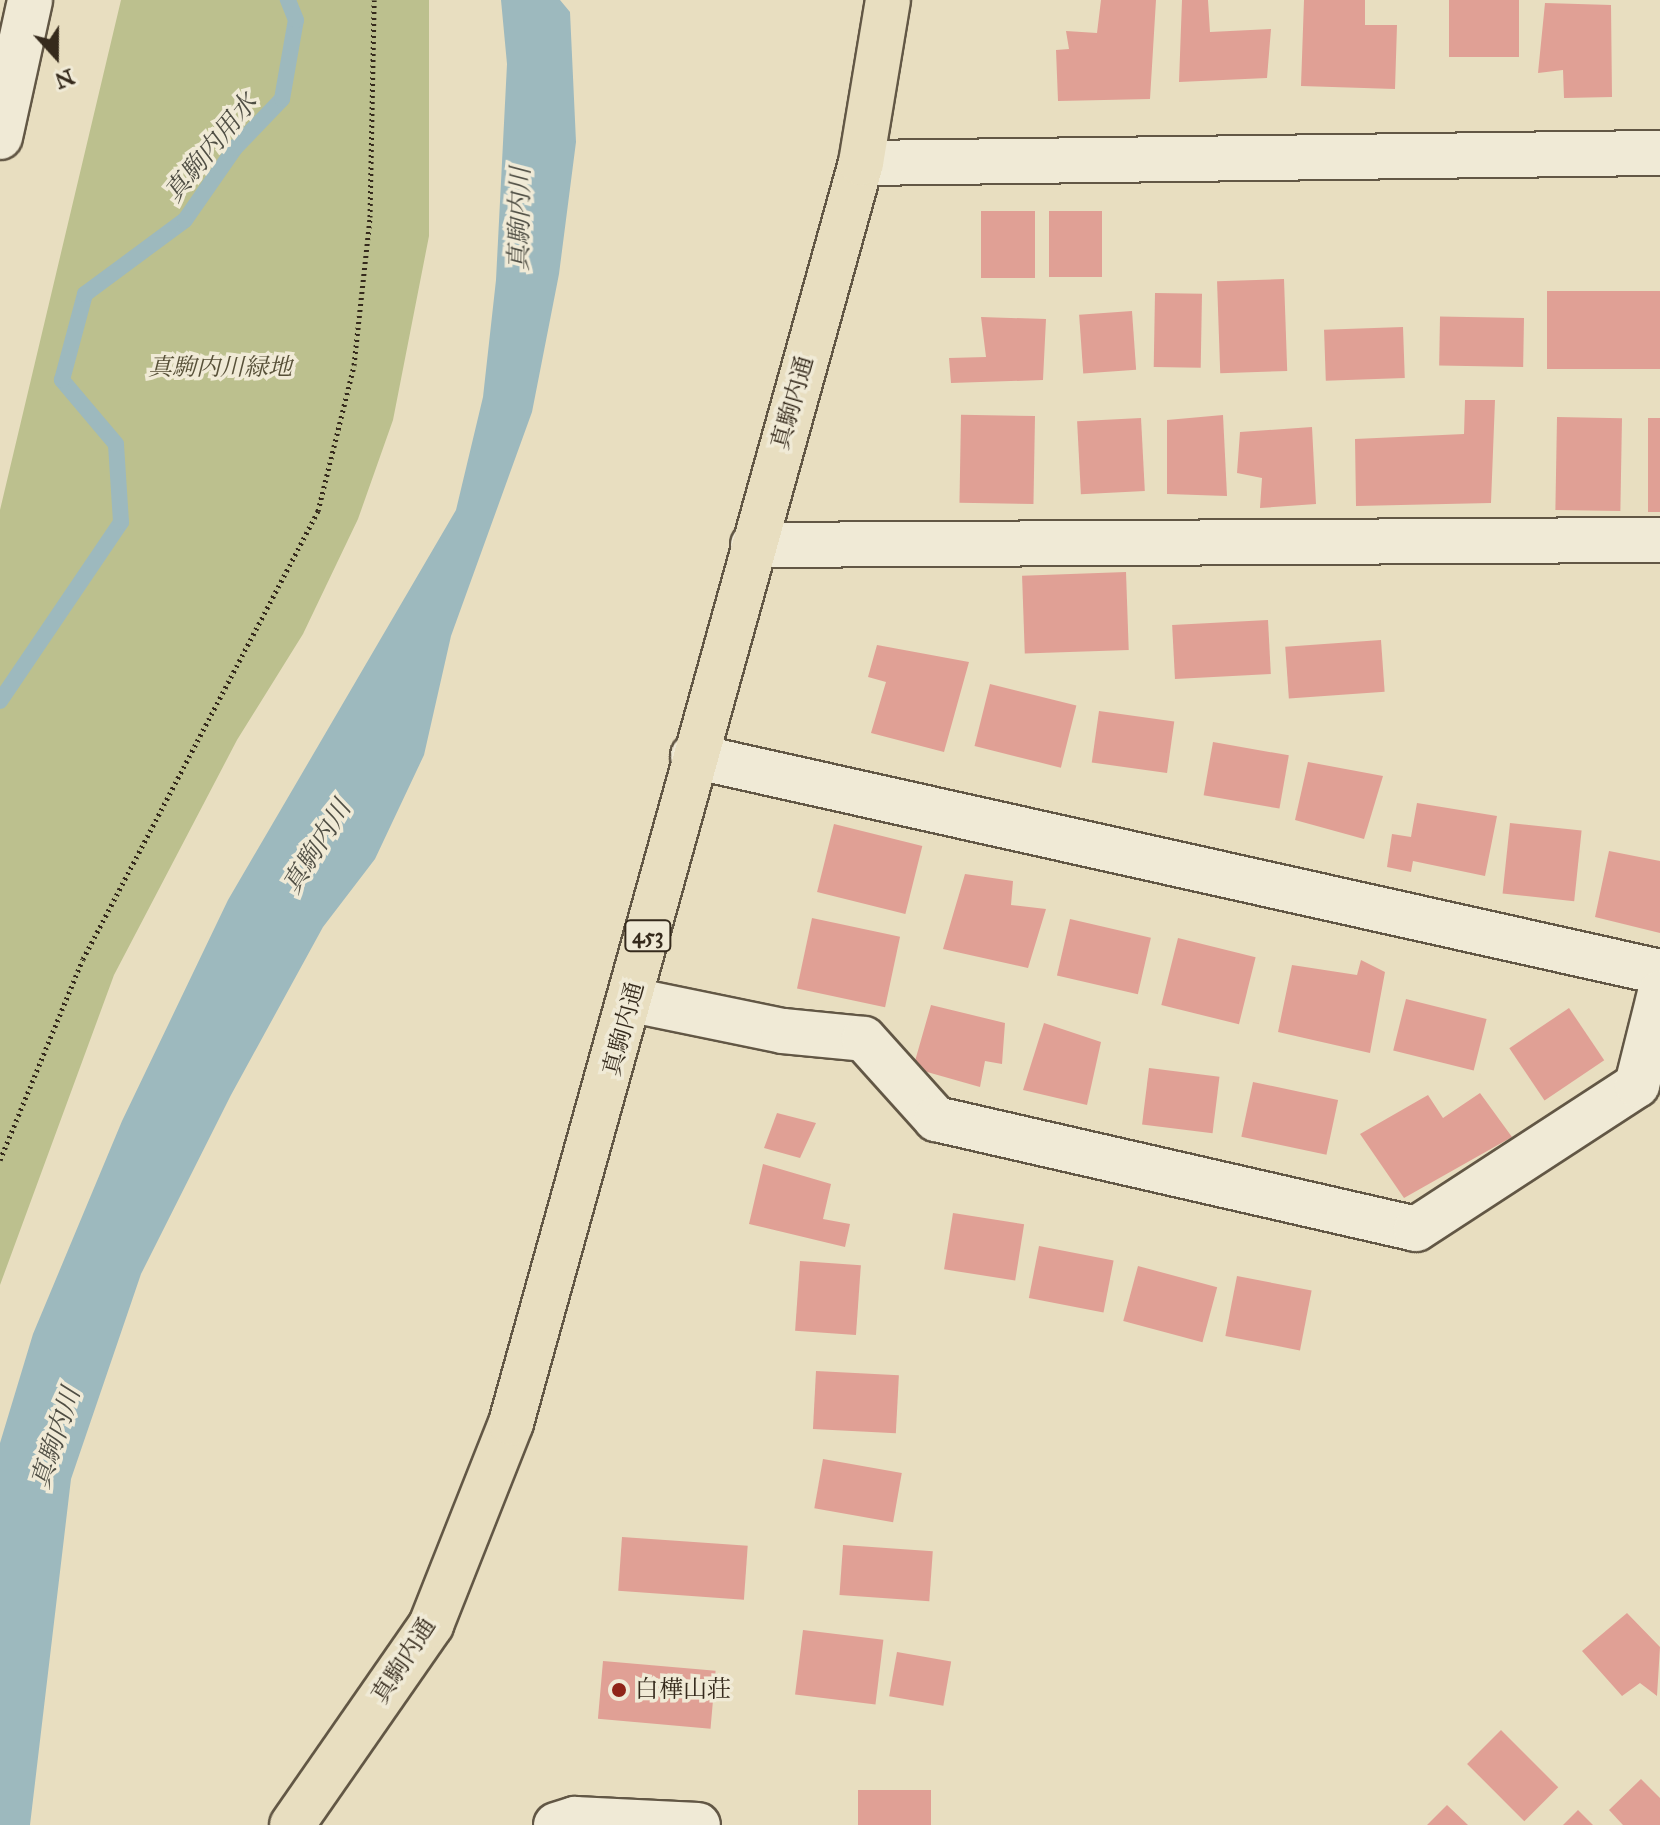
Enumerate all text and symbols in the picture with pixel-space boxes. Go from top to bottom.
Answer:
north arrow [16,16,96,96]
text: N [51,63,78,95]
water label: 真駒内用水 [158,88,264,208]
water label: 真駒内川 [503,167,537,271]
street label: 真駒内通 [766,353,820,453]
park label: 真駒内川緑地 [148,354,292,382]
water label: 真駒内川 [276,795,358,899]
road number: 453 [624,918,672,954]
street label: 真駒内通 [598,979,650,1079]
water label: 真駒内川 [25,1384,87,1492]
street label: 真駒内通 [366,1613,442,1709]
place label: 白樺山荘 [635,1676,731,1704]
marker: 白樺山荘 [610,1681,628,1699]

